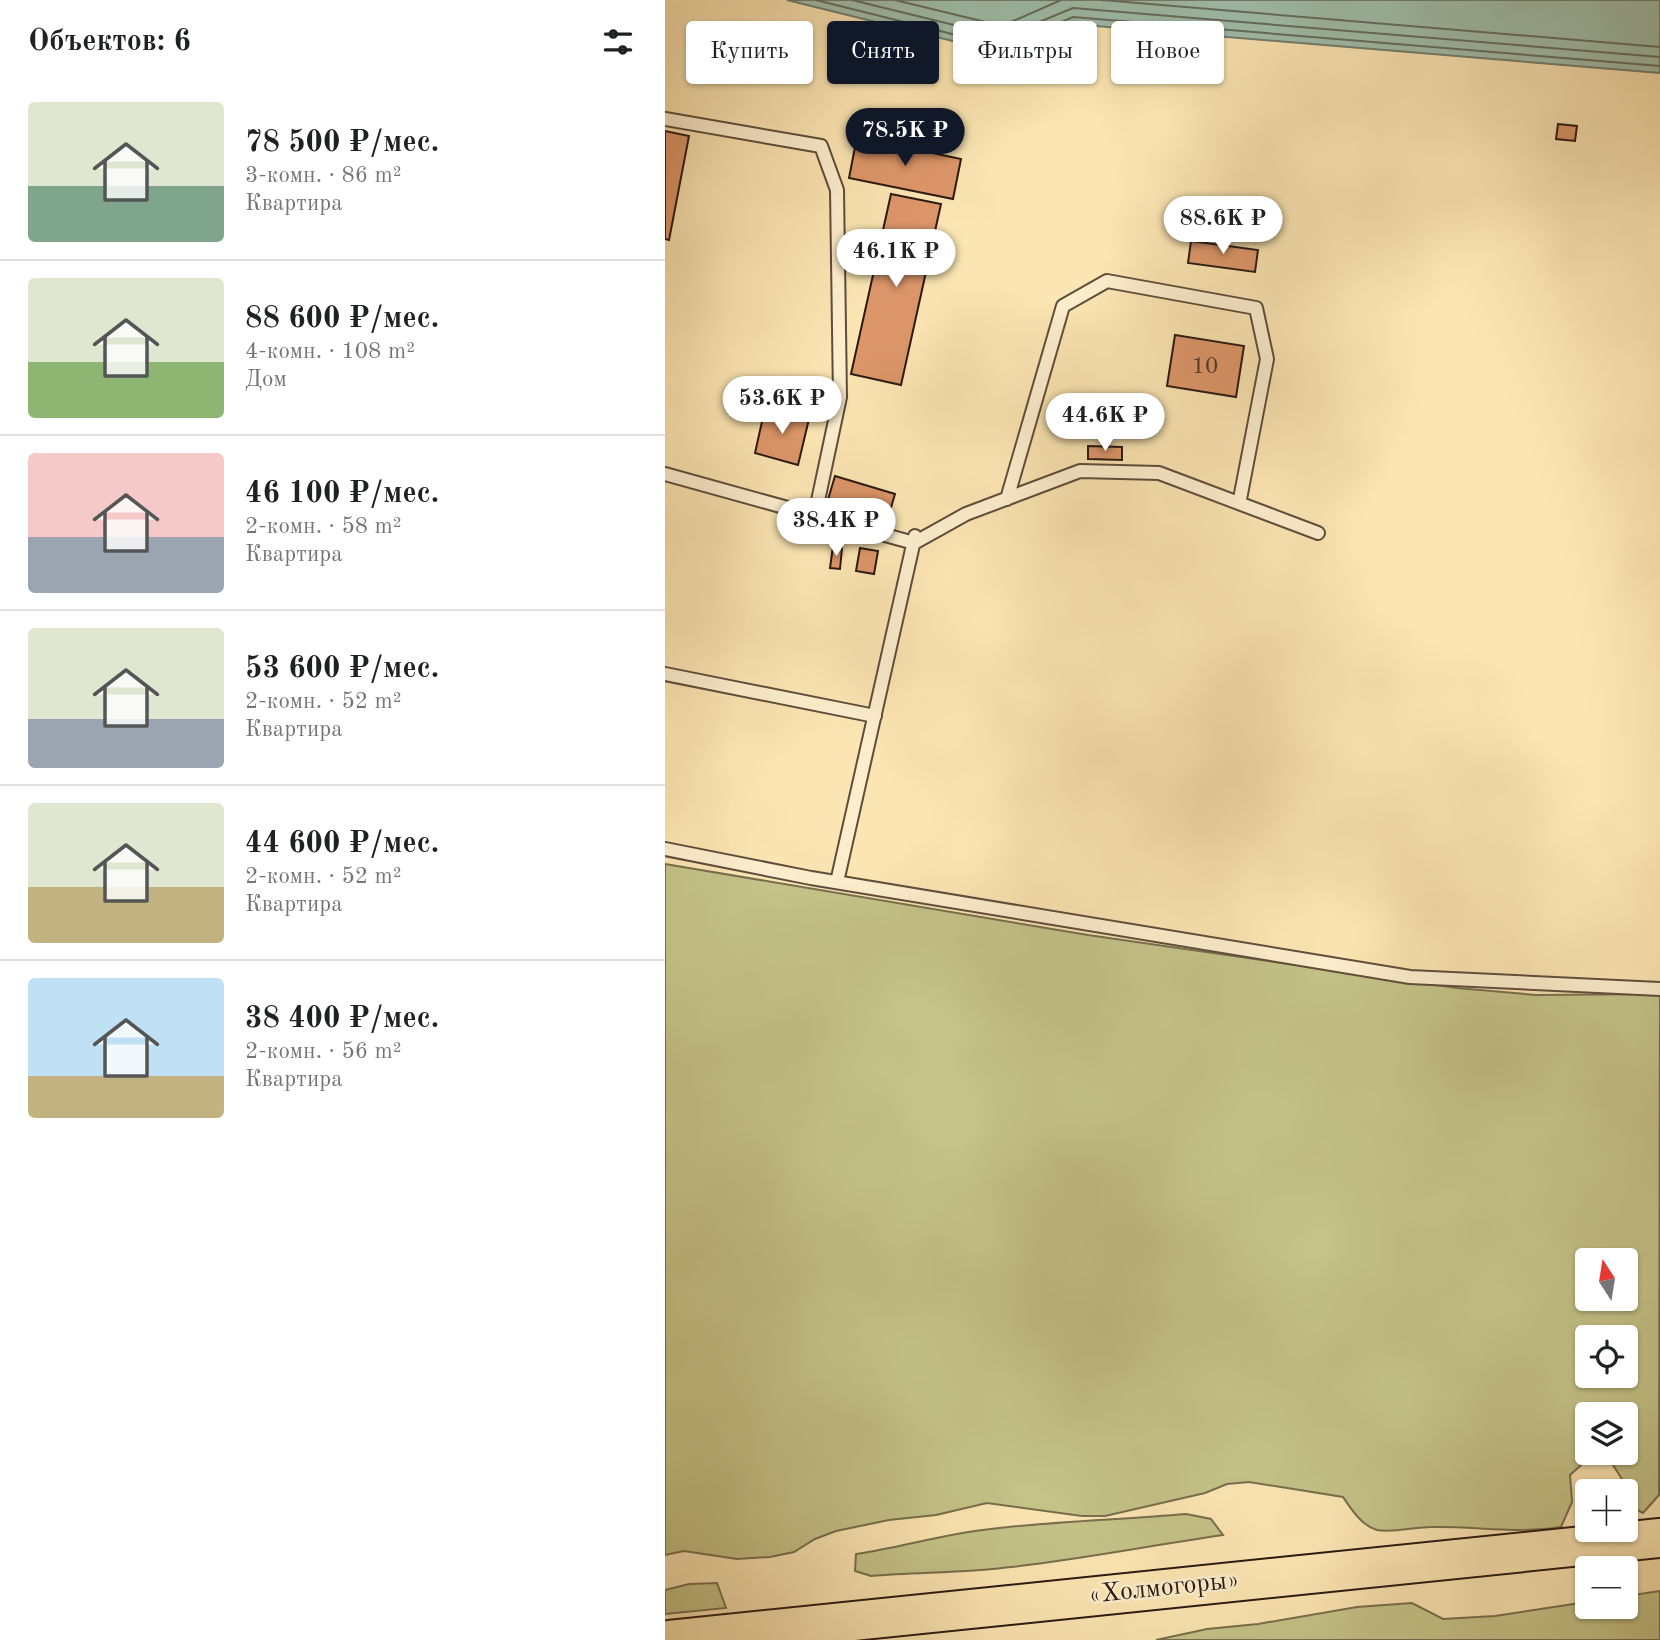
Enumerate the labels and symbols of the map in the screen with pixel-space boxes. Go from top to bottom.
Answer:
pin: 78.5K ₽ [840,108,970,168]
pin: 88.6K ₽ [1158,196,1288,256]
pin: 46.1K ₽ [831,230,961,289]
house number: 10 [1192,355,1218,378]
pin: 53.6K ₽ [717,376,847,436]
pin: 44.6K ₽ [1040,393,1170,453]
pin: 38.4K ₽ [771,498,901,558]
north arrow [1575,1248,1638,1311]
street label: «Холмогоры» [1087,1567,1241,1609]

